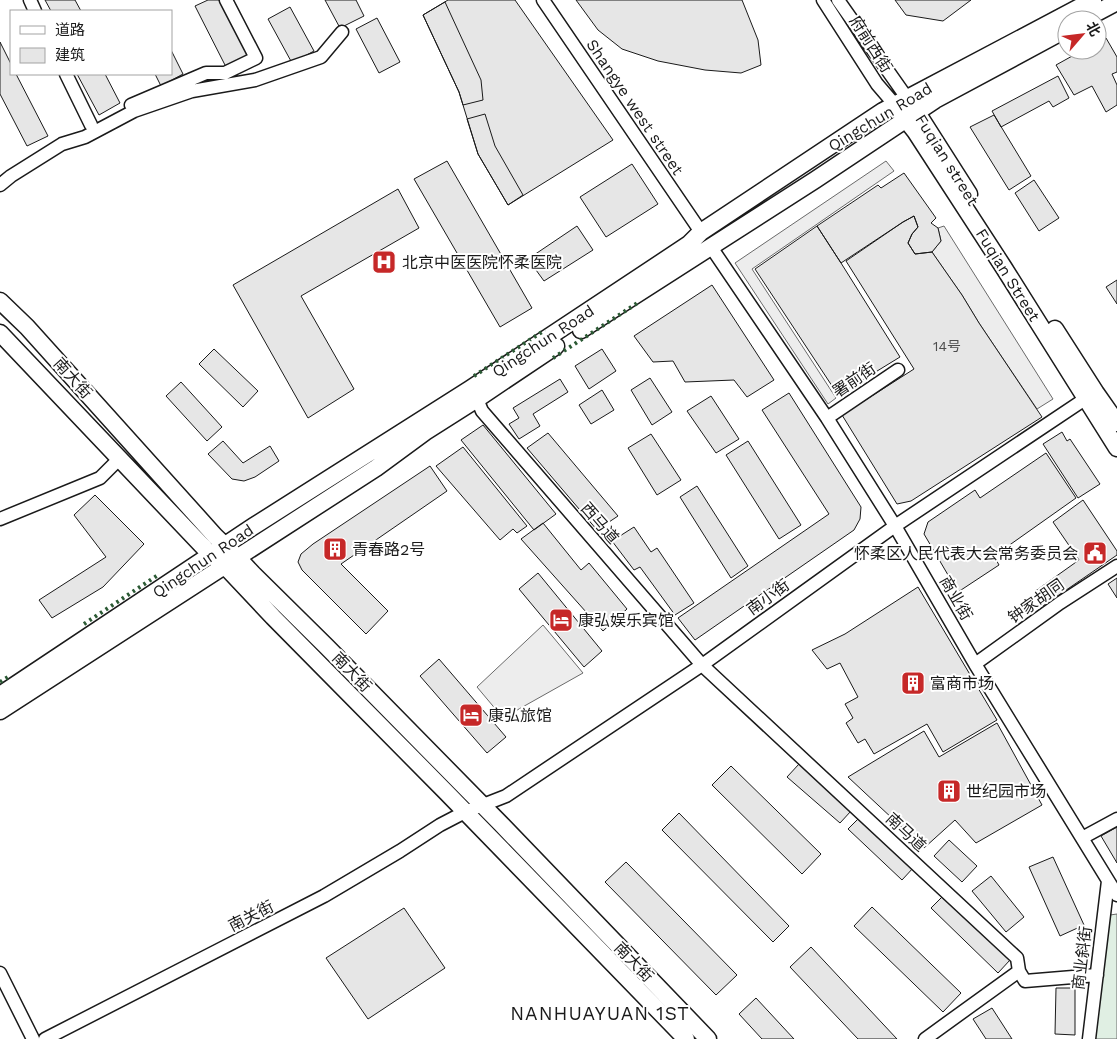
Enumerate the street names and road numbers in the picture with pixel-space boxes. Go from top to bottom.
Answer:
street label: 府前西街 [846,12,896,76]
street label: Shangye west street [583,36,688,179]
street label: Qingchun Road [825,79,935,155]
street label: Fuqian street [911,111,983,209]
street label: Fuqian Street [972,225,1044,325]
street label: Qingchun Road [488,301,598,381]
street label: 南大街 [50,354,96,402]
street label: 署前街 [829,359,879,401]
street label: 西马道 [577,499,623,547]
street label: Qingchun Road [149,520,257,602]
street label: 商业街 [936,572,976,624]
street label: 南小街 [743,575,793,619]
street label: 钟家胡同 [1004,575,1068,627]
street label: 南大街 [328,648,376,696]
street label: 南马道 [882,809,930,855]
street label: 南关街 [225,897,277,935]
street label: 商业斜街 [1069,925,1095,991]
street label: 南大街 [610,938,658,986]

